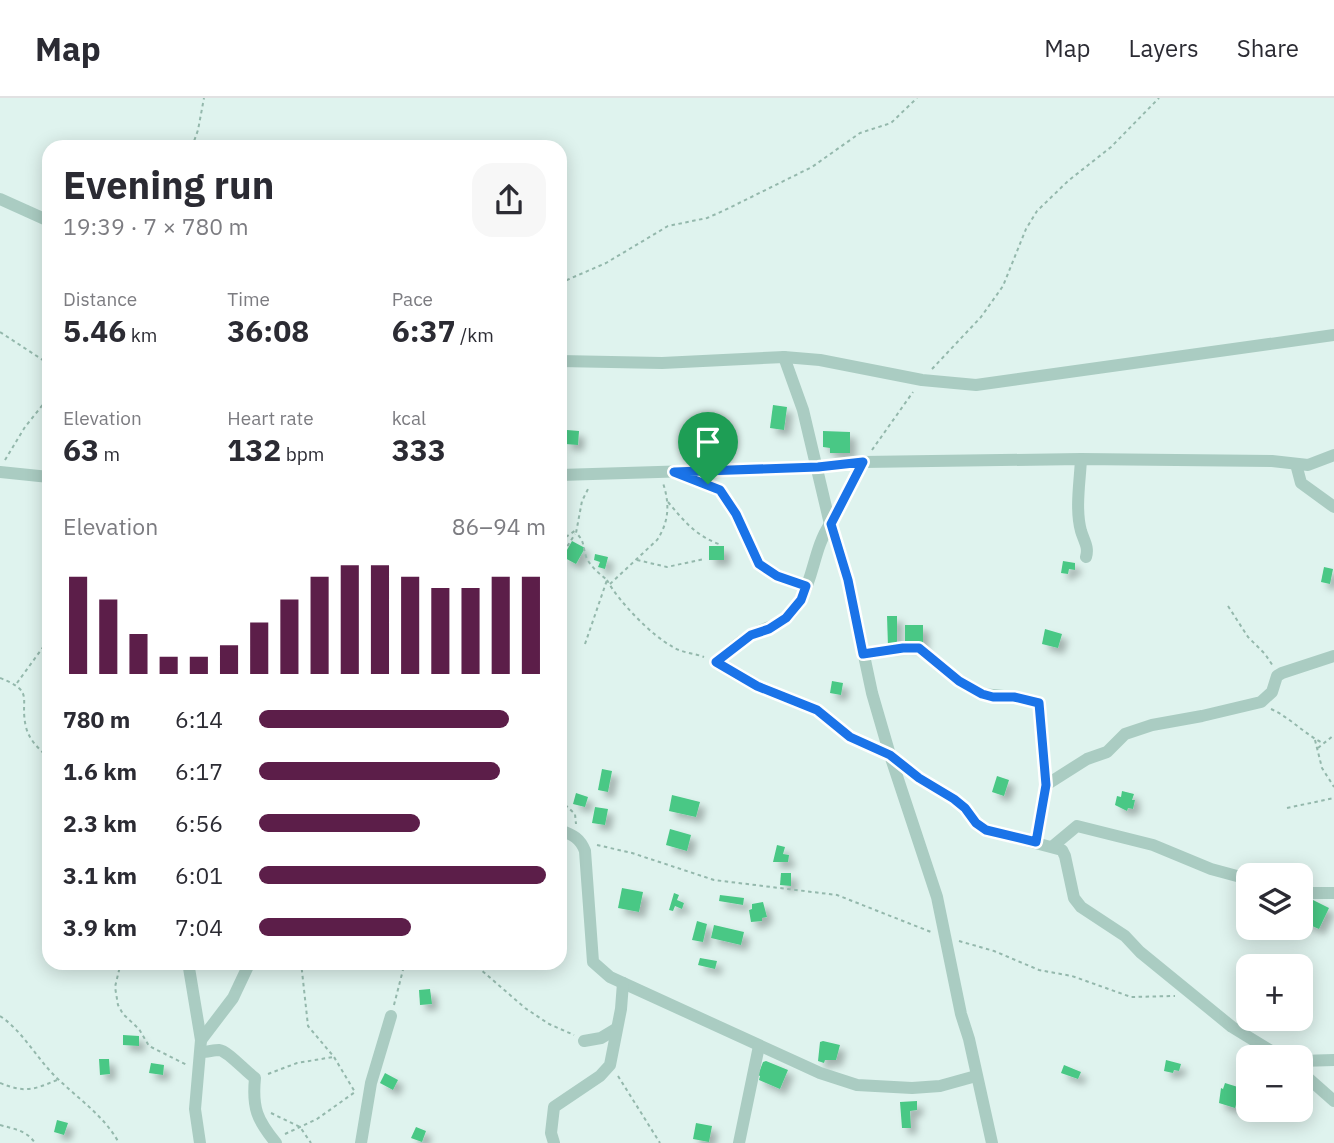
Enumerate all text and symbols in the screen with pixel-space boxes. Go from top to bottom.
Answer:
text: Map [35,27,101,70]
text: Map [1044,32,1091,64]
text: Layers [1129,32,1199,64]
text: Share [1237,32,1299,64]
text: Evening run [63,160,274,209]
button: share [472,163,546,237]
text: 19:39 · 7 × 780 m [63,211,249,241]
text: Distance [63,287,137,311]
text: Time [227,287,270,311]
text: Pace [392,287,433,311]
text: 5.46 [63,311,126,350]
text: 36:08 [227,311,309,350]
text: 6:37 [392,311,456,350]
text: km [126,323,157,347]
text: /km [456,323,494,347]
text: Elevation [63,406,142,430]
text: Heart rate [227,406,314,430]
text: kcal [392,406,426,430]
pin [678,412,738,484]
icon: arrive [689,423,727,461]
text: 63 [63,430,99,469]
text: 132 [227,430,281,469]
text: 333 [392,430,446,469]
text: m [99,442,120,466]
text: bpm [281,442,324,466]
text: Elevation [63,511,158,541]
text: 86–94 m [452,511,546,541]
text: 780 m [63,704,130,734]
text: 6:14 [175,704,223,734]
text: 1.6 km [63,756,137,786]
text: 6:17 [175,756,223,786]
text: 2.3 km [63,808,137,838]
text: 6:56 [175,808,223,838]
text: 3.1 km [63,860,137,890]
text: 6:01 [175,860,223,890]
map controls [1236,863,1313,1122]
button: layers [1236,863,1313,940]
text: 3.9 km [63,912,137,942]
text: 7:04 [175,912,223,942]
button: + [1236,954,1313,1031]
button: − [1236,1045,1313,1122]

